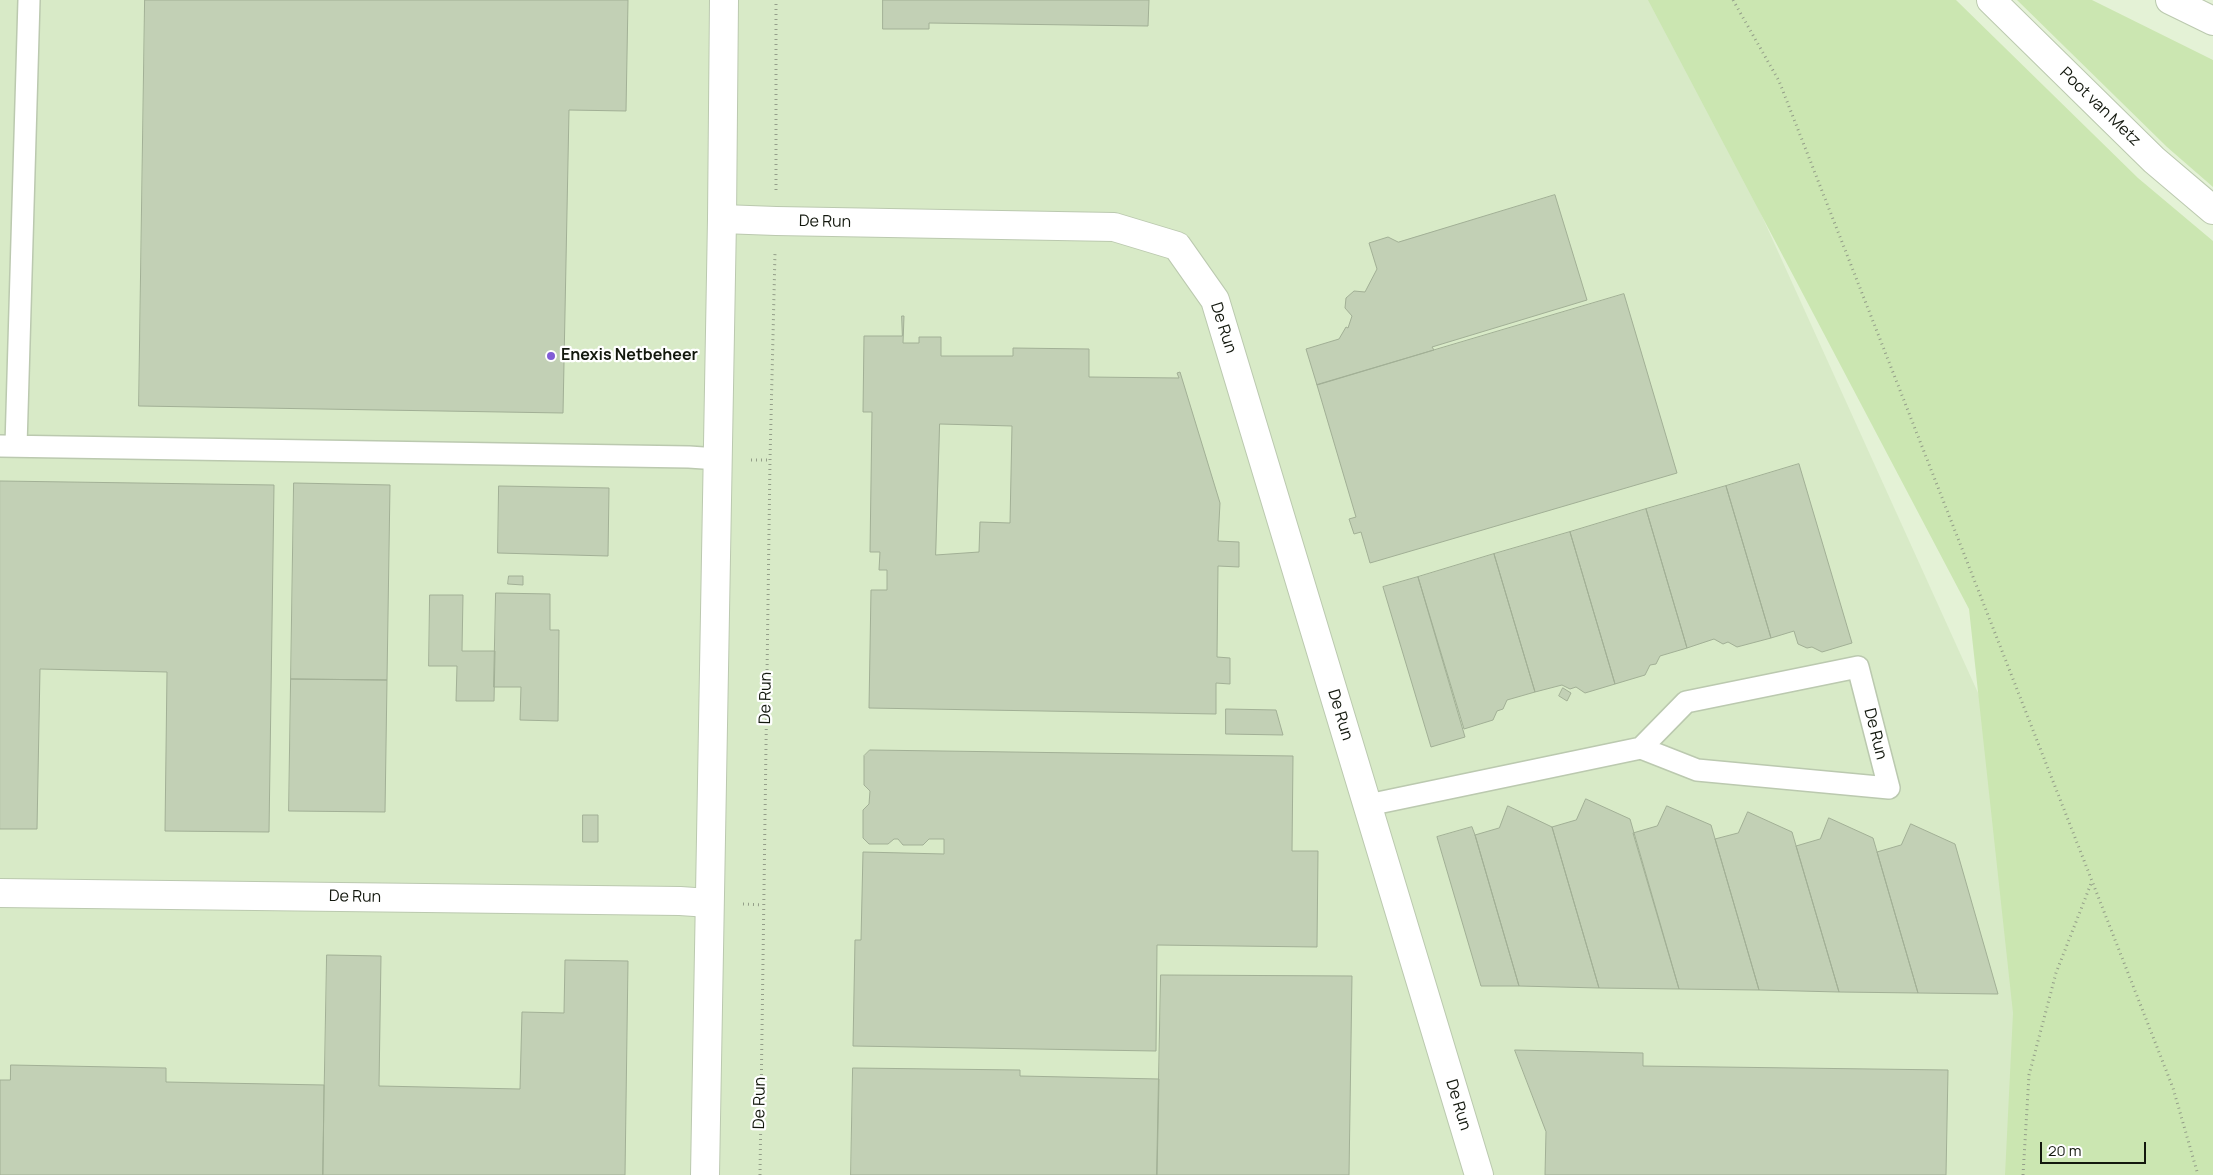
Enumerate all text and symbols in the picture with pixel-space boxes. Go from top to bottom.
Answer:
street label: Poot van Metz [2056,64,2144,150]
street label: De Run [799,212,851,232]
street label: De Run [1206,300,1240,356]
place label: Enexis Netbeheer [561,346,698,366]
marker: Enexis Netbeheer [545,350,557,362]
street label: De Run [756,672,776,724]
street label: De Run [1323,687,1357,743]
street label: De Run [1859,706,1891,762]
street label: De Run [329,887,381,907]
street label: De Run [750,1077,770,1129]
street label: De Run [1441,1077,1475,1133]
scale bar [2043,1132,2149,1164]
text: 20 m [2048,1140,2081,1161]

